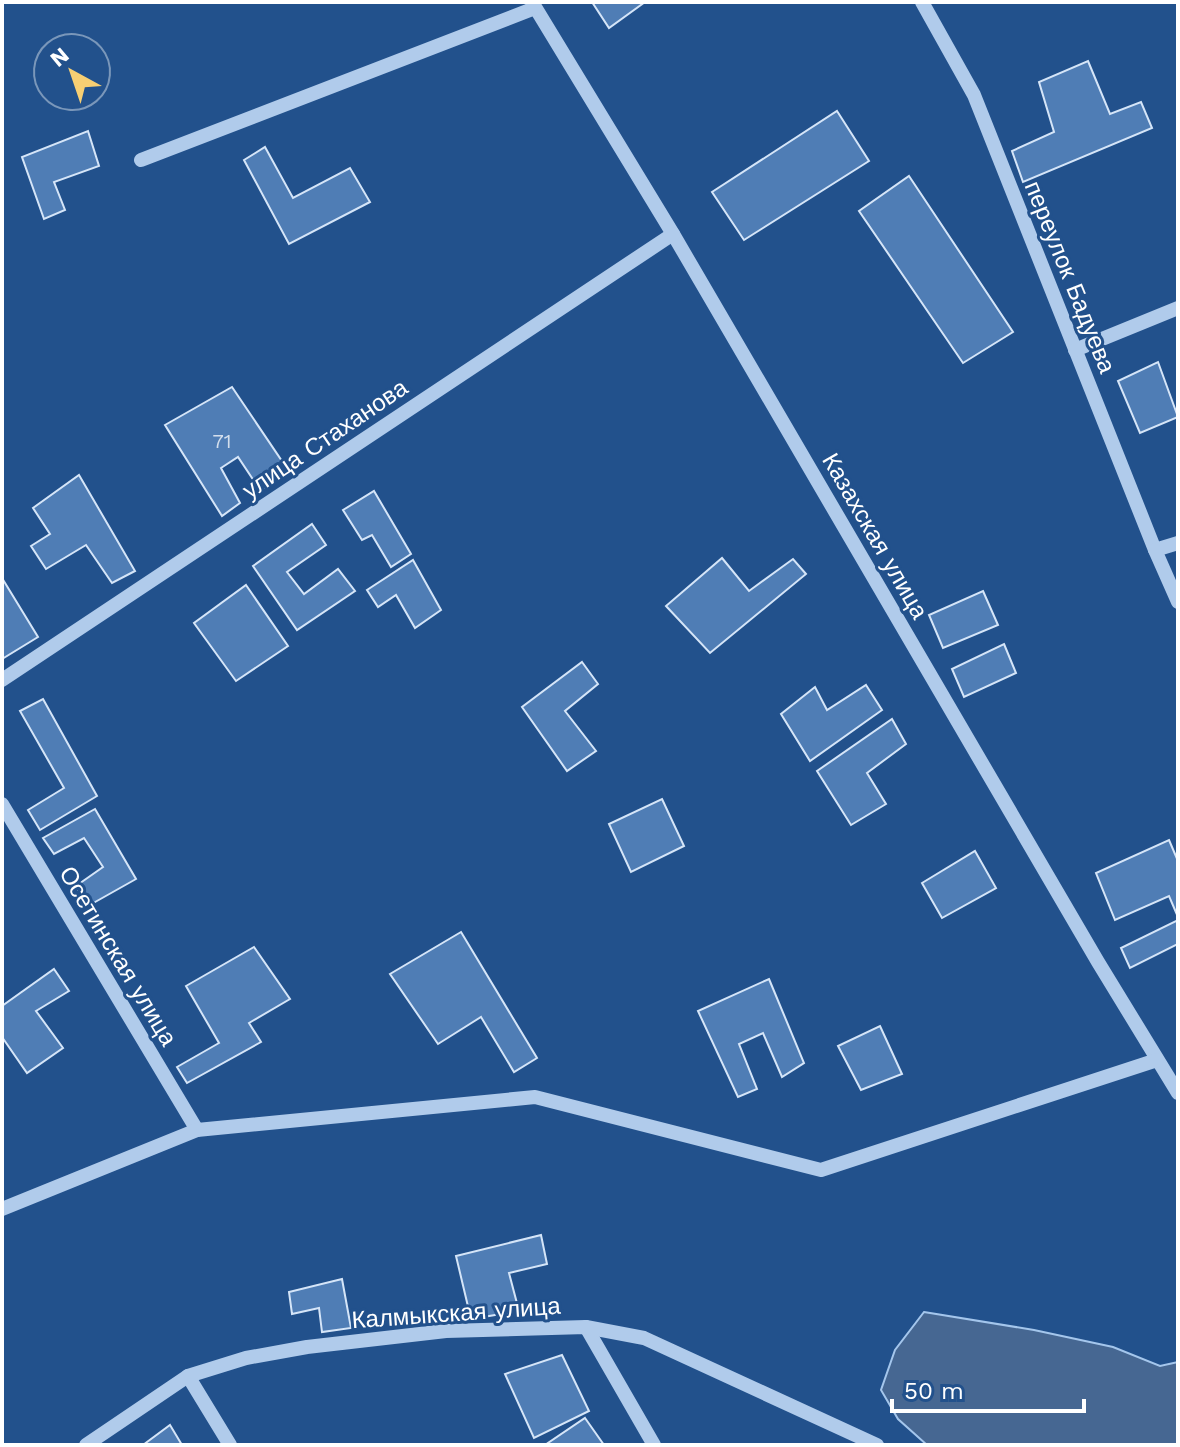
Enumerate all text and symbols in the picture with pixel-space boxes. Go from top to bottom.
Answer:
north arrow [32,32,112,112]
text: N [45,42,74,72]
street label: переулок Бадуева [1019,177,1122,378]
street label: улица Стаханова [237,373,413,505]
house number: 71 [212,429,232,453]
street label: Казахская улица [816,448,934,624]
street label: Осетинская улица [53,861,183,1051]
street label: Калмыкская улица [351,1292,562,1334]
scale bar [892,1363,1084,1413]
text: 50 m [904,1377,964,1405]

